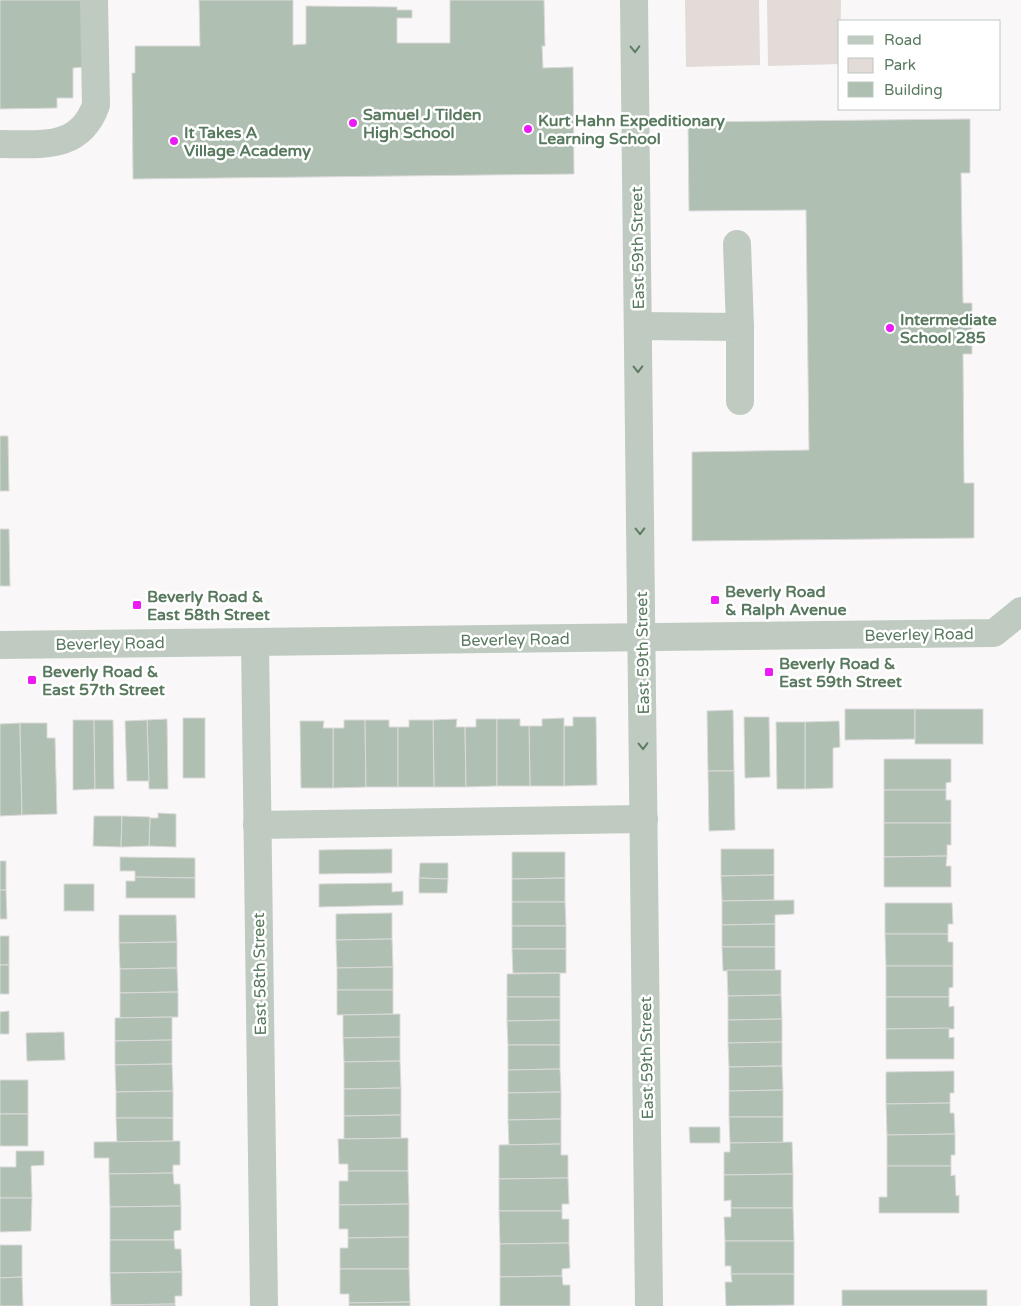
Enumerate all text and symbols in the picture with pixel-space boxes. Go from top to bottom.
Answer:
legend [838,20,1001,110]
text: Road [884,31,922,49]
one-way arrow [630,45,640,53]
text: Park [884,56,916,74]
text: Building [884,81,943,99]
place label: Samuel J Tilden High School [363,105,481,143]
place label: Kurt Hahn Expeditionary Learning School [538,111,725,149]
marker: Samuel J Tilden High School [347,117,359,129]
place label: It Takes A Village Academy [184,123,311,161]
marker: Kurt Hahn Expeditionary Learning School [522,123,534,135]
marker: It Takes A Village Academy [168,135,180,147]
street label: East 59th Street [627,186,649,310]
place label: Intermediate School 285 [900,310,997,348]
marker: Intermediate School 285 [884,322,896,334]
one-way arrow [633,365,644,373]
one-way arrow [635,527,646,535]
place label: Beverly Road & Ralph Avenue [725,582,847,620]
place label: Beverly Road & East 58th Street [147,587,271,625]
street label: East 59th Street [632,591,654,715]
marker: Beverly Road & Ralph Avenue [709,594,721,606]
marker: Beverly Road & East 58th Street [131,599,143,611]
street label: Beverley Road [864,624,974,646]
street label: Beverley Road [460,629,570,651]
street label: Beverley Road [55,633,165,655]
place label: Beverly Road & East 59th Street [779,654,903,692]
place label: Beverly Road & East 57th Street [42,662,166,700]
marker: Beverly Road & East 59th Street [763,666,775,678]
marker: Beverly Road & East 57th Street [26,674,38,686]
one-way arrow [638,742,648,750]
street label: East 58th Street [249,912,271,1036]
street label: East 59th Street [636,996,658,1120]

